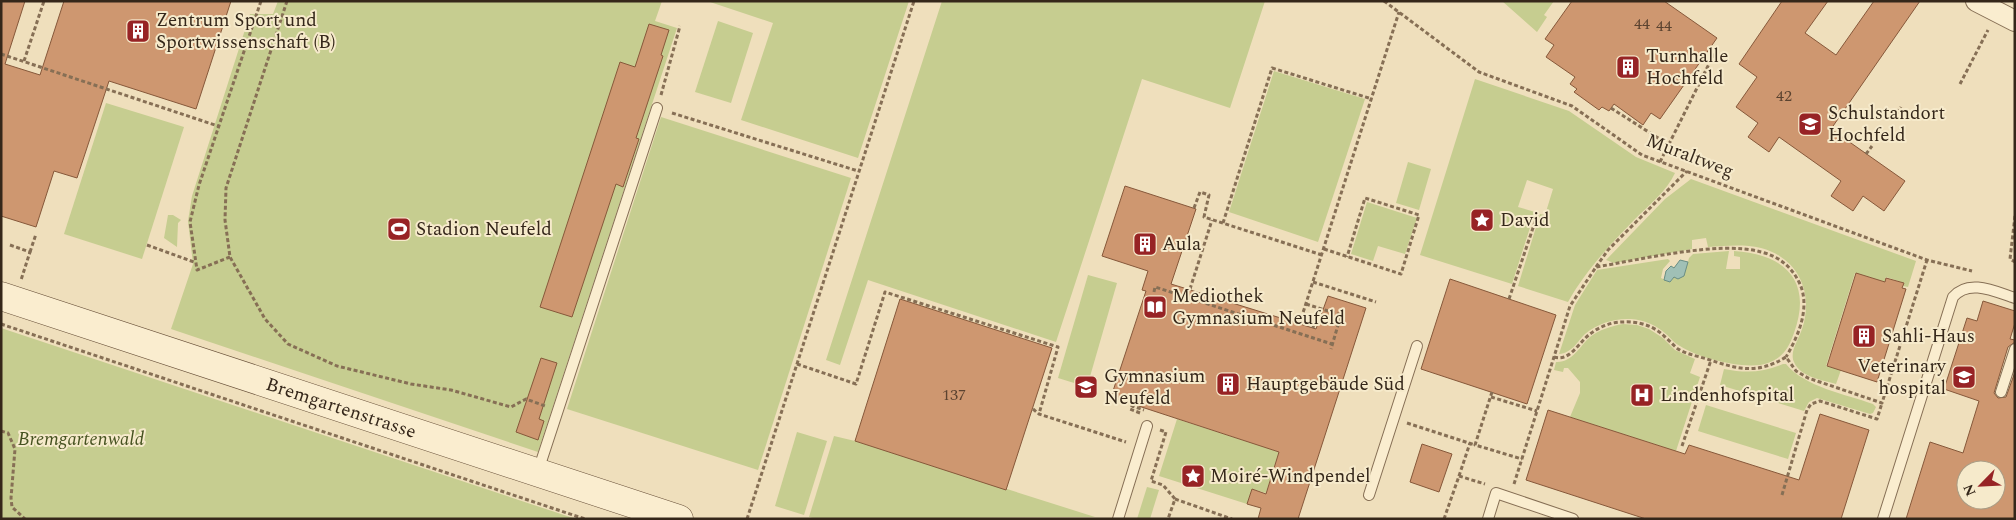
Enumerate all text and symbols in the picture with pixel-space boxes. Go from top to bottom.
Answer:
place label: Zentrum Sport und Sportwissenschaft (B) [156,6,336,57]
house number: 44 [1634,12,1650,36]
house number: 44 [1656,14,1672,38]
building icon: Zentrum Sport und Sportwissenschaft (B) [125,18,151,44]
place label: Turnhalle Hochfeld [1646,42,1728,93]
building icon: Turnhalle Hochfeld [1615,54,1641,80]
house number: 42 [1776,84,1792,108]
place label: Schulstandort Hochfeld [1828,99,1945,150]
school or university icon: Schulstandort Hochfeld [1797,111,1823,137]
street label: Muraltweg [1642,126,1738,186]
place label: David [1500,206,1550,235]
place icon: David [1469,207,1495,233]
place label: Stadion Neufeld [416,215,552,244]
sports icon: Stadion Neufeld [386,216,412,242]
place label: Aula [1162,230,1202,259]
building icon: Aula [1132,231,1158,257]
place label: Mediothek Gymnasium Neufeld [1172,282,1345,333]
library icon: Mediothek Gymnasium Neufeld [1142,294,1168,320]
place label: Sahli-Haus [1882,322,1975,351]
building icon: Sahli-Haus [1851,323,1877,349]
place label: Veterinary hospital [1857,352,1947,403]
place label: Gymnasium Neufeld [1104,362,1205,413]
school or university icon: Veterinary hospital [1951,364,1977,390]
street label: Bremgartenstrasse [262,370,420,446]
place label: Hauptgebäude Süd [1246,370,1405,399]
building icon: Hauptgebäude Süd [1215,371,1241,397]
school or university icon: Gymnasium Neufeld [1073,374,1099,400]
place label: Lindenhofspital [1660,381,1794,410]
hospital icon: Lindenhofspital [1629,382,1655,408]
house number: 137 [942,383,966,407]
park label: Bremgartenwald [18,425,144,454]
north arrow [1956,460,2006,510]
place label: Moiré-Windpendel [1210,462,1371,491]
place icon: Moiré-Windpendel [1180,463,1206,489]
text: N [1958,481,1981,500]

